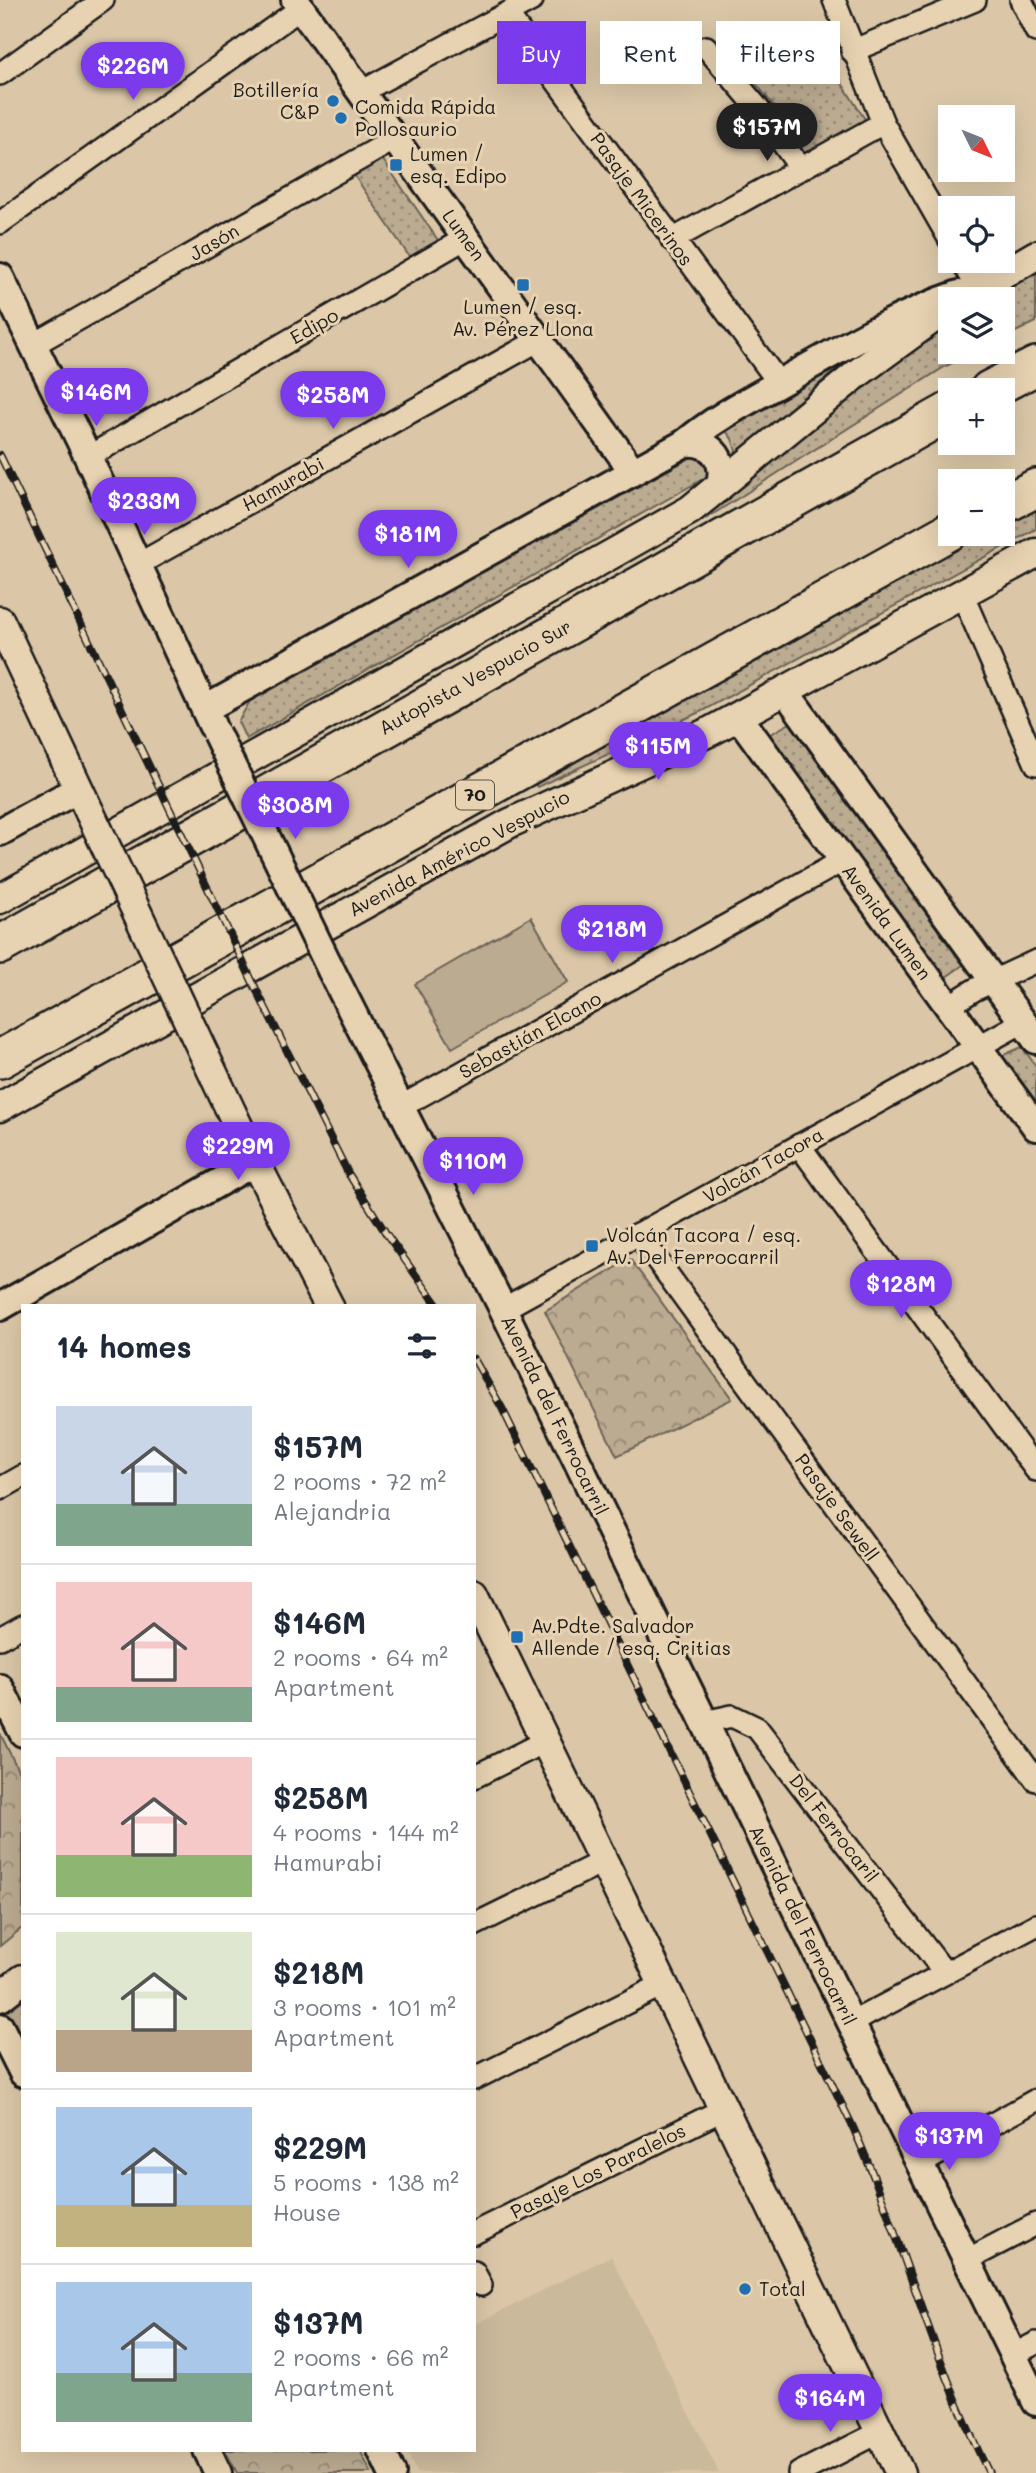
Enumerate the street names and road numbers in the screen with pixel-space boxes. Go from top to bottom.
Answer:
street label: Pasaje Micerinos [586,127,699,270]
street label: Lumen [437,204,492,265]
street label: Jasón [184,217,243,266]
street label: Edipo [285,302,342,349]
street label: Hamurabi [237,451,328,516]
street label: Autopista Vespucio Sur [374,613,576,740]
road number: 70 [456,780,494,810]
street label: Avenida Américo Vespucio [344,784,574,922]
street label: Avenida Lumen [837,859,938,985]
street label: Sebastián Elcano [454,985,605,1084]
street label: Volcán Tacora [698,1121,827,1208]
street label: Avenida del Ferrocarril [496,1311,615,1519]
street label: Pasaje Sewell [790,1448,885,1566]
street label: Del Ferrocaril [784,1768,885,1887]
street label: Avenida del Ferrocarril [744,1821,863,2029]
street label: Pasaje Los Paralelos [506,2117,690,2224]

